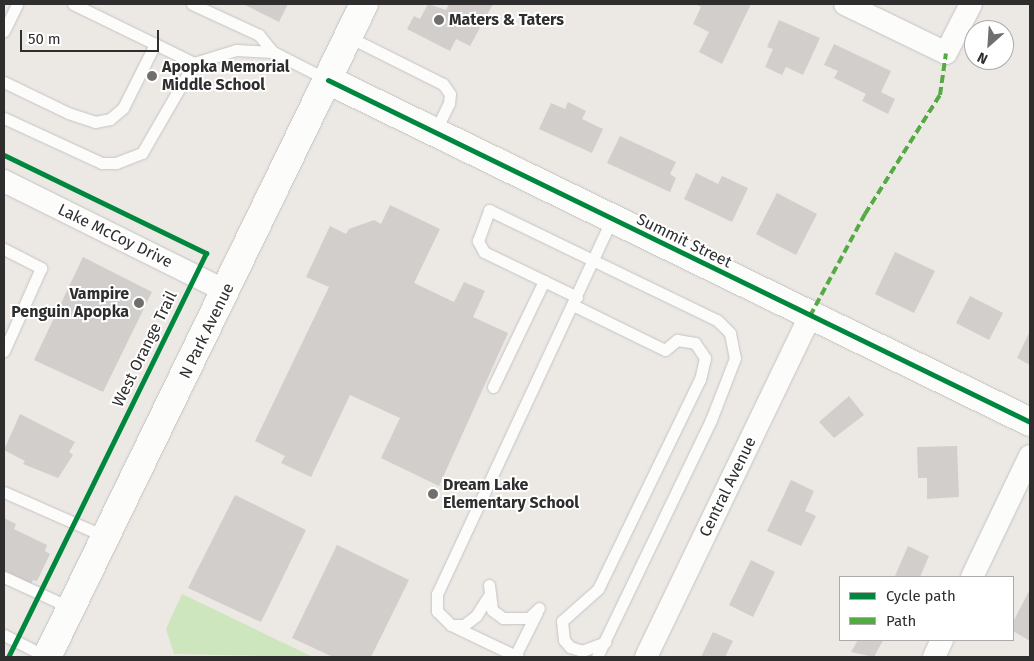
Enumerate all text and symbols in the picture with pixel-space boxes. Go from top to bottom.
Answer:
place label: Maters & Taters [449,10,564,30]
marker: Maters & Taters [433,14,445,26]
scale bar [22,20,161,52]
north arrow [964,20,1014,70]
text: 50 m [28,30,61,48]
text: N [975,48,991,68]
place label: Apopka Memorial Middle School [162,57,290,95]
marker: Apopka Memorial Middle School [146,70,158,82]
street label: Lake McCoy Drive [55,200,175,272]
street label: Summit Street [633,210,735,272]
street label: N Park Avenue [176,280,238,382]
place label: Vampire Penguin Apopka [11,284,129,322]
street label: West Orange Trail [109,288,181,410]
marker: Vampire Penguin Apopka [133,297,145,309]
street label: Central Avenue [696,434,760,540]
place label: Dream Lake Elementary School [443,475,579,513]
marker: Dream Lake Elementary School [427,488,439,500]
legend [839,576,1014,641]
text: Cycle path [886,587,956,605]
text: Path [886,612,916,630]

